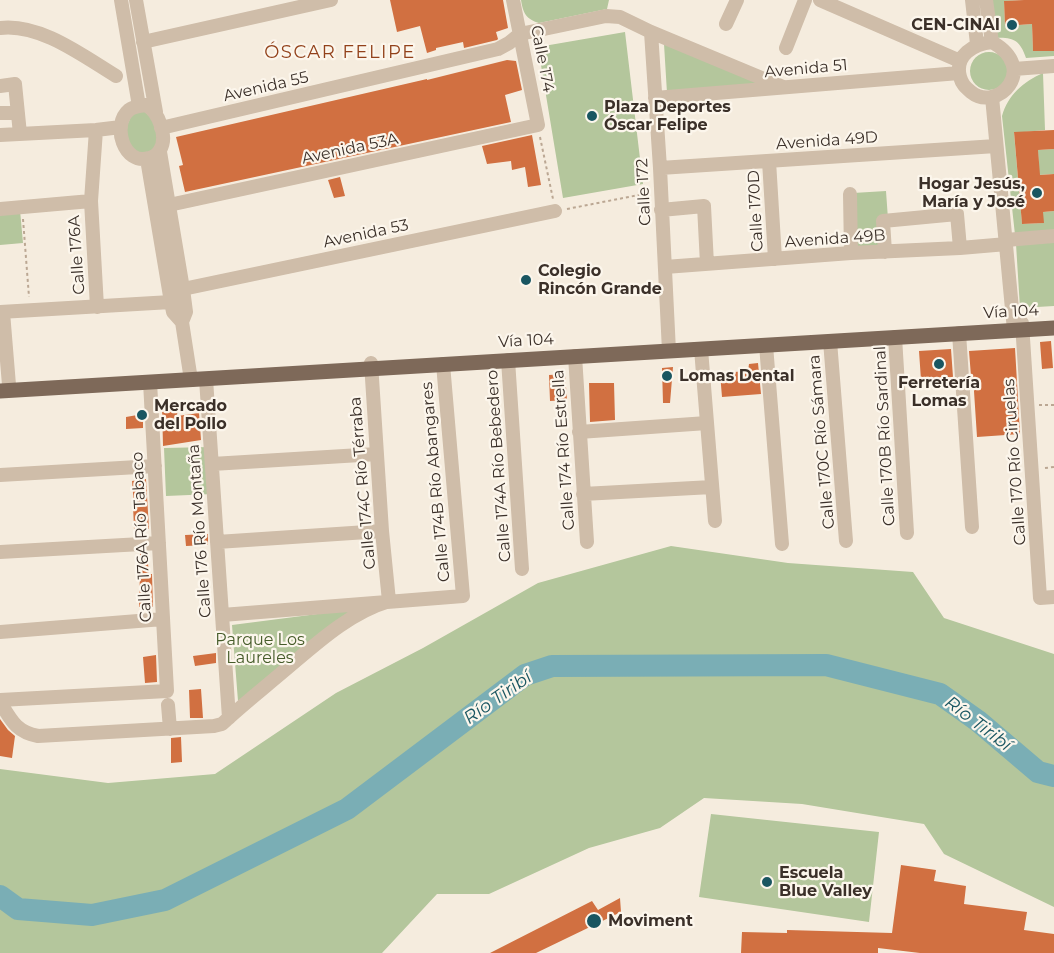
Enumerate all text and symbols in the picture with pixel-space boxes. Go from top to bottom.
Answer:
place label: CEN-CINAI [911,15,1000,35]
marker: CEN-CINAI [1005,18,1019,32]
street label: Calle 174 [526,24,558,94]
district label: ÓSCAR FELIPE [264,42,416,64]
street label: Avenida 51 [764,56,848,82]
street label: Avenida 55 [222,68,310,106]
place label: Plaza Deportes Óscar Felipe [604,97,731,135]
marker: Plaza Deportes Óscar Felipe [585,109,599,123]
street label: Avenida 49D [775,128,879,154]
street label: Avenida 53A [300,129,400,169]
street label: Calle 172 [633,158,655,226]
street label: Calle 170D [744,170,768,252]
place label: Hogar Jesús, María y José [918,174,1025,212]
marker: Hogar Jesús, María y José [1030,186,1044,200]
street label: Calle 176A [65,215,89,295]
street label: Avenida 53 [322,216,410,252]
street label: Avenida 49B [784,226,886,252]
place label: Colegio Rincón Grande [538,261,662,299]
marker: Colegio Rincón Grande [519,273,533,287]
street label: Vía 104 [983,301,1039,323]
street label: Vía 104 [498,330,554,352]
street label: Calle 170B Río Sardinal [871,346,899,526]
street label: Calle 170C Río Sámara [805,354,839,530]
marker: Ferretería Lomas [932,357,946,371]
place label: Lomas Dental [679,366,794,386]
street label: Calle 174A Río Bebedero [483,369,515,563]
street label: Calle 174 Río Estrella [549,369,579,531]
marker: Lomas Dental [660,369,674,383]
place label: Ferretería Lomas [898,373,980,411]
street label: Calle 170 Río Ciruelas [1000,378,1030,546]
street label: Calle 174B Río Abangares [418,381,454,583]
place label: Mercado del Pollo [154,396,227,434]
street label: Calle 174C Río Térraba [346,396,380,570]
marker: Mercado del Pollo [135,408,149,422]
street label: Calle 176 Río Montaña [184,444,216,618]
street label: Calle 176A Río Tabaco [128,451,156,623]
park label: Parque Los Laureles [215,630,305,668]
water label: Río Tiribí [460,667,536,729]
water label: Río Tiribí [940,692,1016,756]
place label: Escuela Blue Valley [779,863,872,901]
marker: Escuela Blue Valley [760,875,774,889]
place label: Moviment [608,911,693,931]
marker: Moviment [585,912,603,930]

